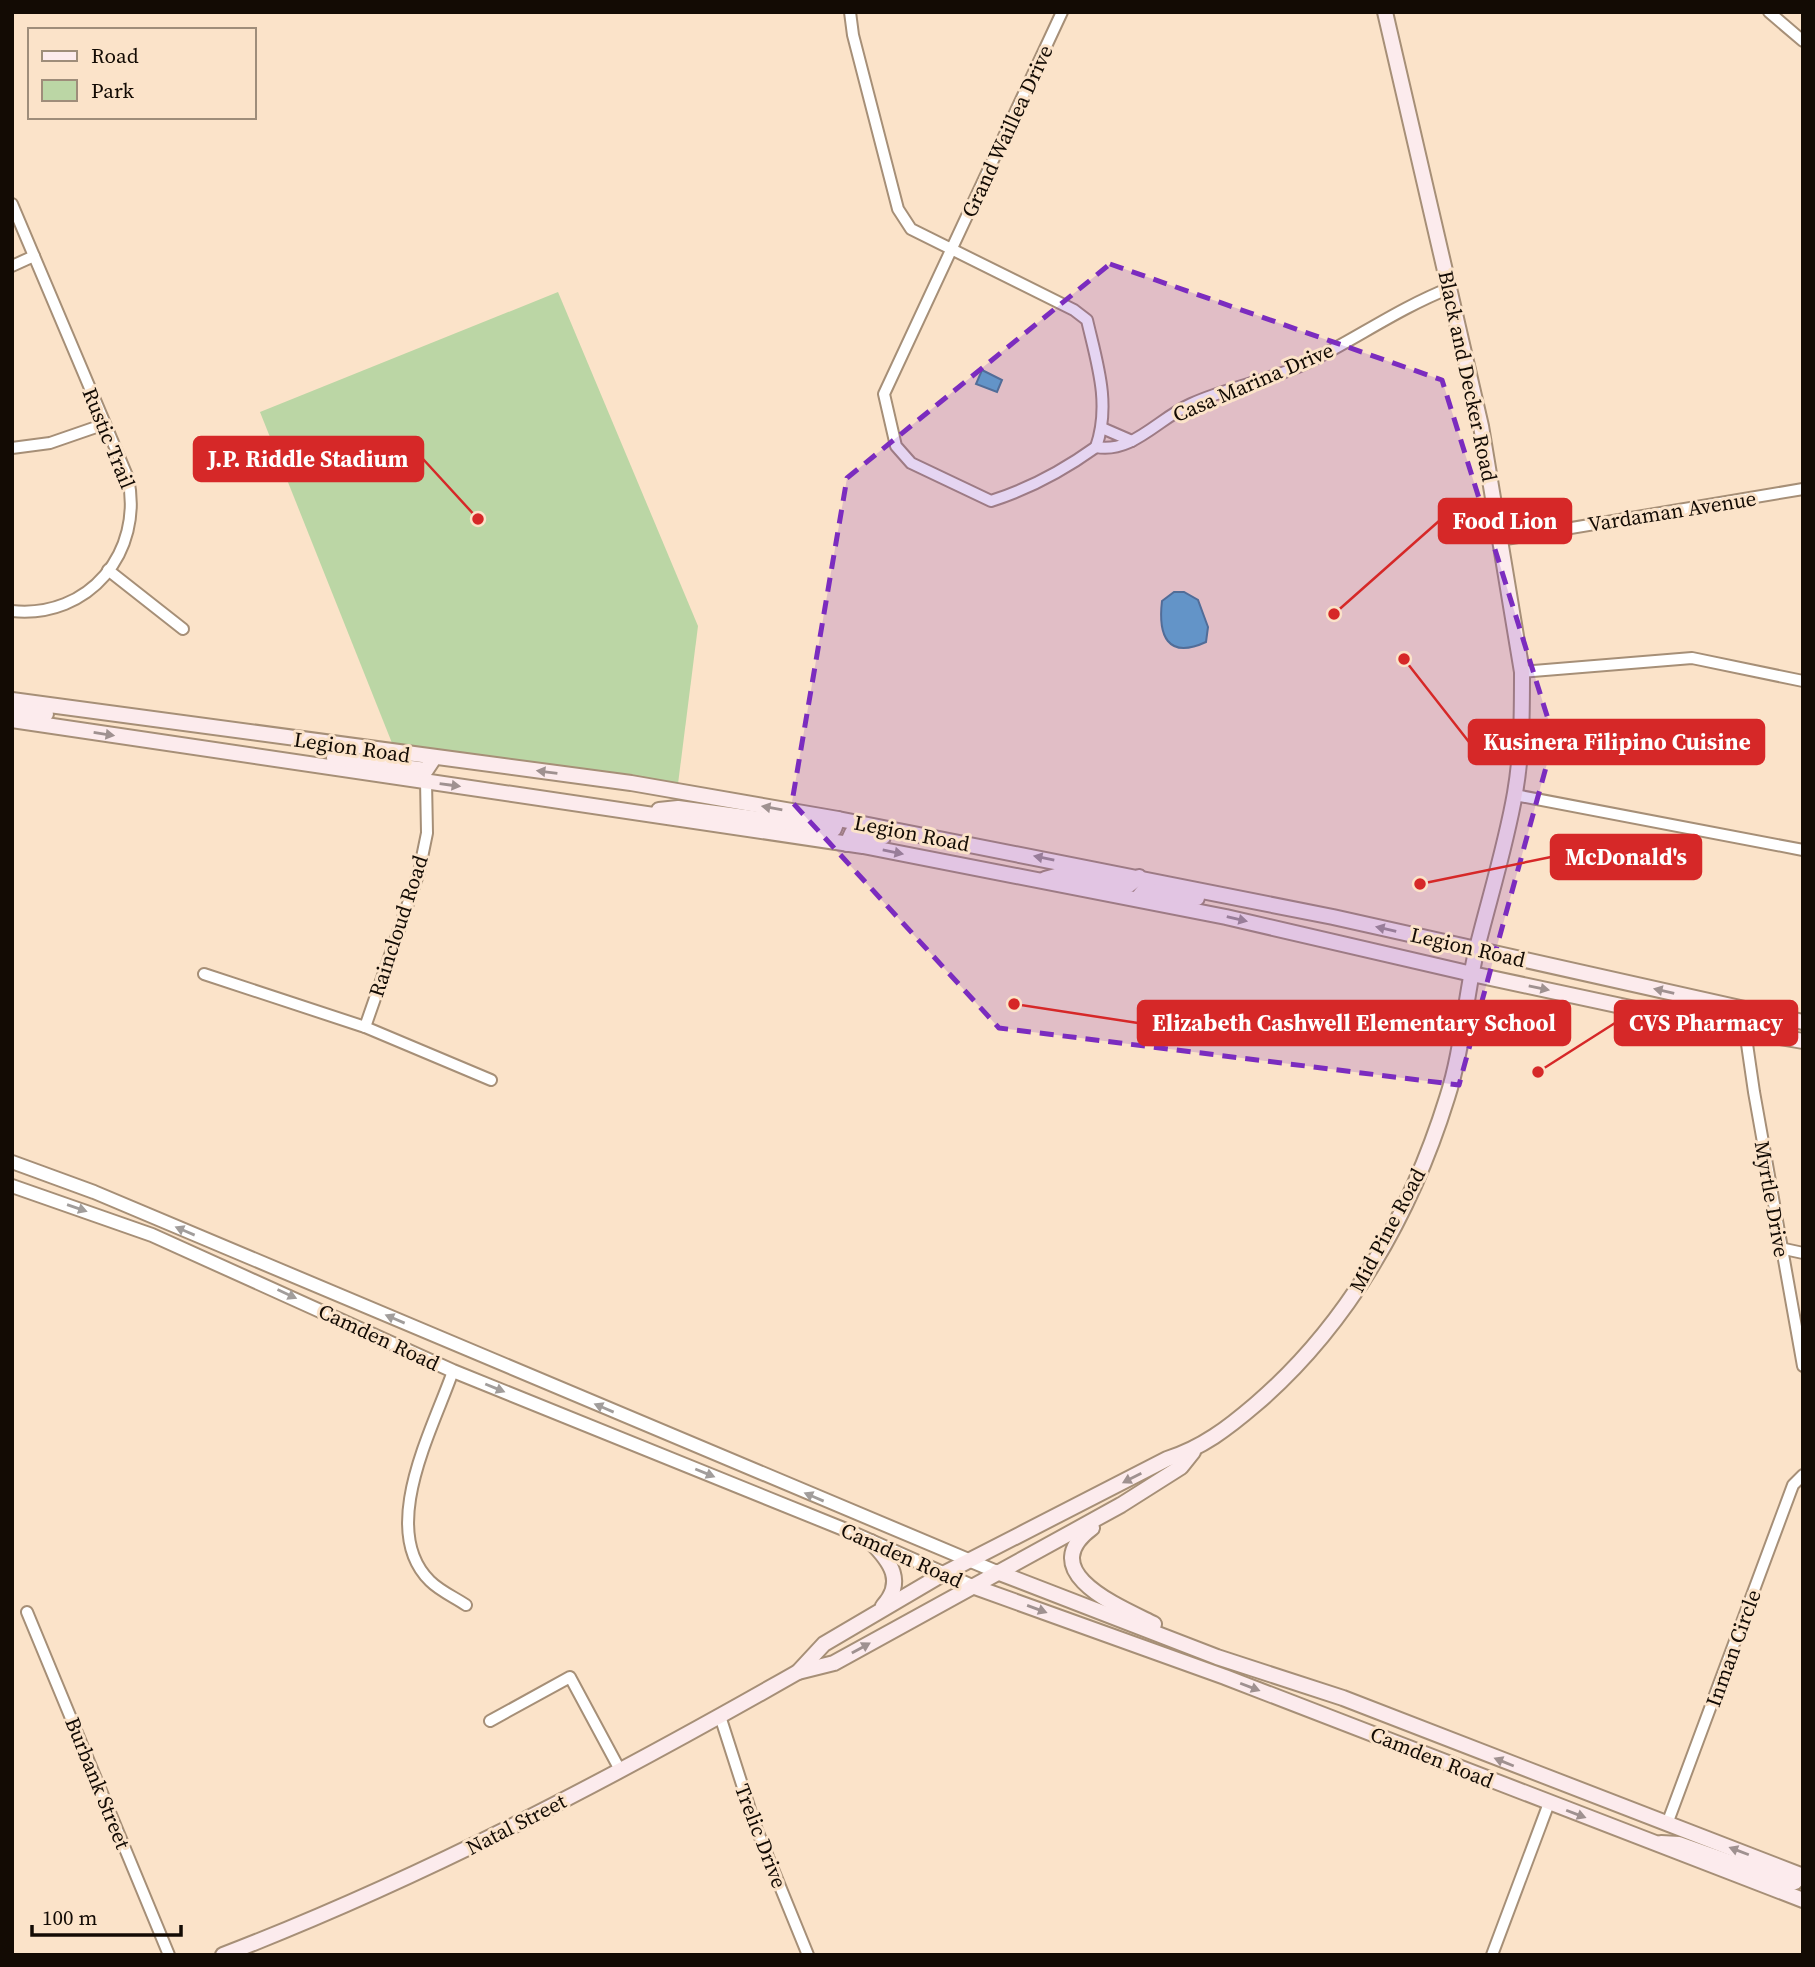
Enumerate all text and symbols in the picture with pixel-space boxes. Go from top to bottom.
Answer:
legend [28,28,256,119]
street label: Grand Waillea Drive [954,40,1060,222]
text: Road [91,41,139,70]
text: Park [91,76,135,105]
street label: Black and Decker Road [1431,268,1505,484]
street label: Casa Marina Drive [1168,335,1338,429]
street label: Rustic Trail [76,383,142,493]
callout: J.P. Riddle Stadium [194,437,423,481]
text: J.P. Riddle Stadium [206,443,408,475]
street label: Vardaman Avenue [1586,483,1758,539]
callout: Food Lion [1439,499,1571,543]
text: Food Lion [1453,505,1557,537]
callout: Kusinera Filipino Cuisine [1469,720,1764,764]
street label: Legion Road [292,724,412,770]
text: Kusinera Filipino Cuisine [1483,726,1751,758]
one-way arrow [93,729,115,740]
one-way arrow [536,767,558,778]
one-way arrow [439,780,461,791]
one-way arrow [761,802,783,813]
street label: Legion Road [852,808,972,858]
callout: McDonald's [1551,835,1701,879]
text: McDonald's [1565,841,1687,873]
one-way arrow [882,847,904,858]
street label: Raincloud Road [361,851,435,1001]
one-way arrow [1033,852,1055,863]
one-way arrow [1226,914,1248,925]
street label: Legion Road [1408,920,1528,974]
one-way arrow [1375,923,1397,934]
one-way arrow [1528,983,1550,994]
one-way arrow [1653,986,1675,997]
callout: Elizabeth Cashwell Elementary School [1138,1001,1570,1045]
callout: CVS Pharmacy [1615,1001,1797,1045]
text: Elizabeth Cashwell Elementary School [1152,1007,1556,1039]
text: CVS Pharmacy [1629,1007,1784,1039]
street label: Myrtle Drive [1748,1139,1796,1259]
street label: Mid Pine Road [1342,1163,1432,1297]
one-way arrow [66,1203,87,1214]
one-way arrow [175,1225,196,1236]
one-way arrow [277,1288,297,1300]
street label: Camden Road [314,1296,444,1378]
one-way arrow [384,1314,405,1325]
one-way arrow [484,1382,505,1393]
one-way arrow [594,1402,615,1413]
one-way arrow [695,1468,716,1479]
one-way arrow [1122,1472,1142,1483]
one-way arrow [803,1491,824,1502]
street label: Camden Road [836,1515,968,1595]
street label: Inman Circle [1698,1585,1768,1711]
one-way arrow [1026,1604,1047,1615]
one-way arrow [852,1643,872,1655]
one-way arrow [1240,1681,1261,1692]
street label: Burbank Street [58,1713,138,1853]
street label: Camden Road [1366,1719,1498,1795]
one-way arrow [1493,1756,1514,1767]
street label: Trelic Drive [728,1780,794,1892]
street label: Natal Street [461,1786,571,1862]
one-way arrow [1566,1809,1587,1820]
one-way arrow [1729,1846,1750,1857]
scale bar [32,1894,180,1938]
text: 100 m [42,1903,97,1932]

